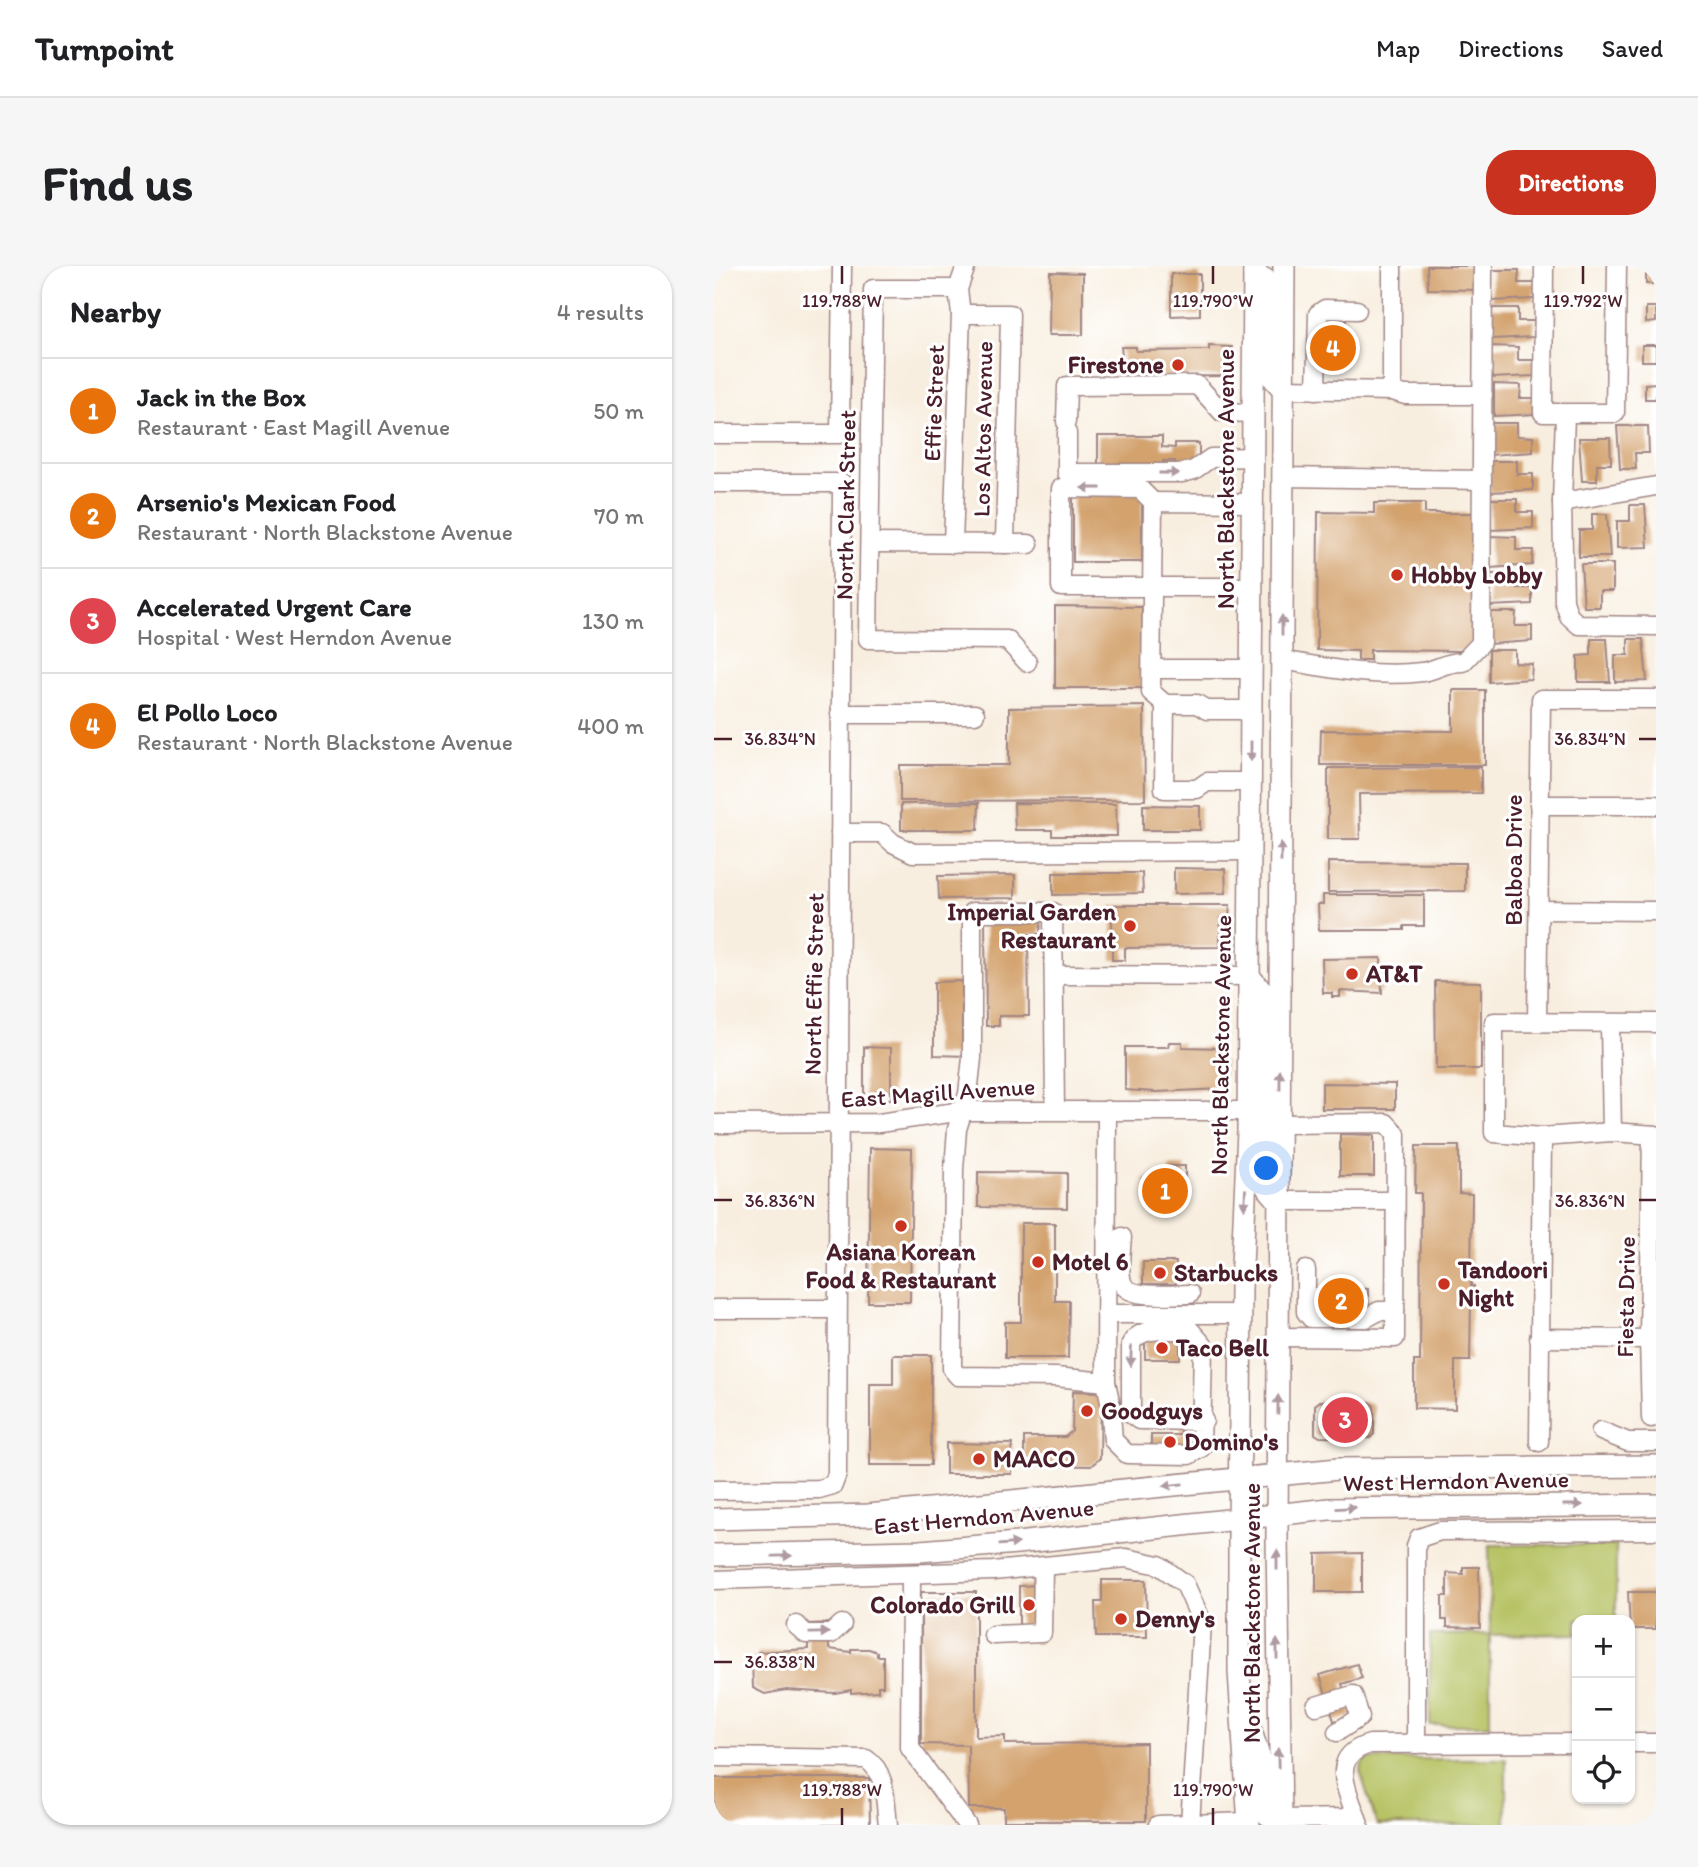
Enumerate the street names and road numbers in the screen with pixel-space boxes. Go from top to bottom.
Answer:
street label: Los Altos Avenue [966,341,999,517]
street label: Effie Street [917,344,950,462]
street label: North Blackstone Avenue [1211,349,1240,609]
street label: North Clark Street [829,410,862,600]
street label: Balboa Drive [1499,794,1528,926]
street label: North Effie Street [797,893,830,1075]
street label: North Blackstone Avenue [1204,915,1237,1175]
street label: East Magill Avenue [840,1071,1036,1114]
street label: Fiesta Drive [1610,1236,1641,1358]
street label: West Herndon Avenue [1343,1464,1569,1497]
street label: North Blackstone Avenue [1237,1483,1266,1743]
street label: East Herndon Avenue [873,1492,1095,1541]

